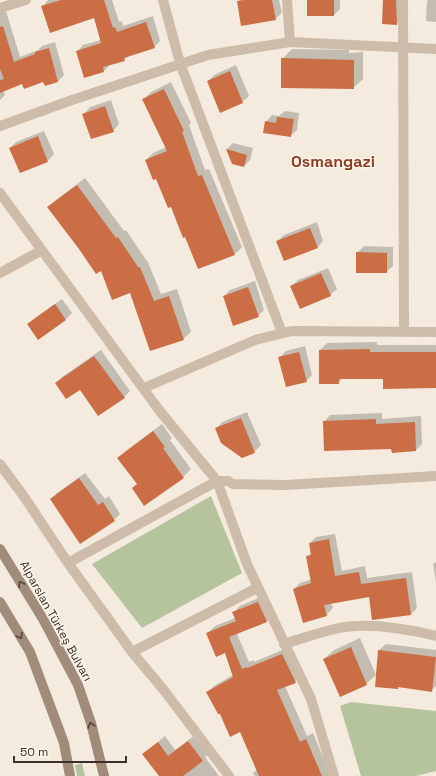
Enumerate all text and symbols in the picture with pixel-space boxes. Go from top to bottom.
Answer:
district label: Osmangazi [291,151,375,172]
street label: Alparslan Türkeş Bulvarı [16,558,96,684]
one-way arrow [18,581,26,588]
one-way arrow [15,632,22,639]
one-way arrow [87,721,96,728]
scale bar [14,738,126,764]
text: 50 m [20,744,48,760]

